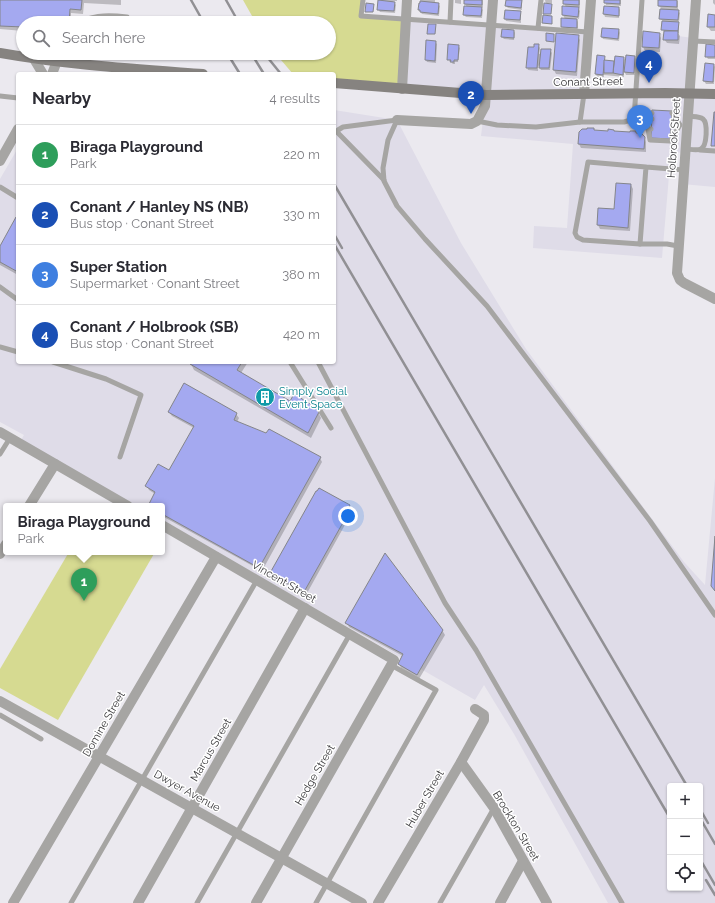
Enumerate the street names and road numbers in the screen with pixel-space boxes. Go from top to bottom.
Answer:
street label: Conant Street [553,75,623,89]
street label: Holbrook Street [665,97,683,178]
street label: Vincent Street [250,558,319,606]
street label: Domine Street [80,689,128,759]
street label: Marcus Street [188,716,234,784]
street label: Hedge Street [292,742,338,808]
street label: Dwyer Avenue [152,767,223,815]
street label: Huber Street [403,767,447,830]
street label: Brockton Street [490,789,542,864]

